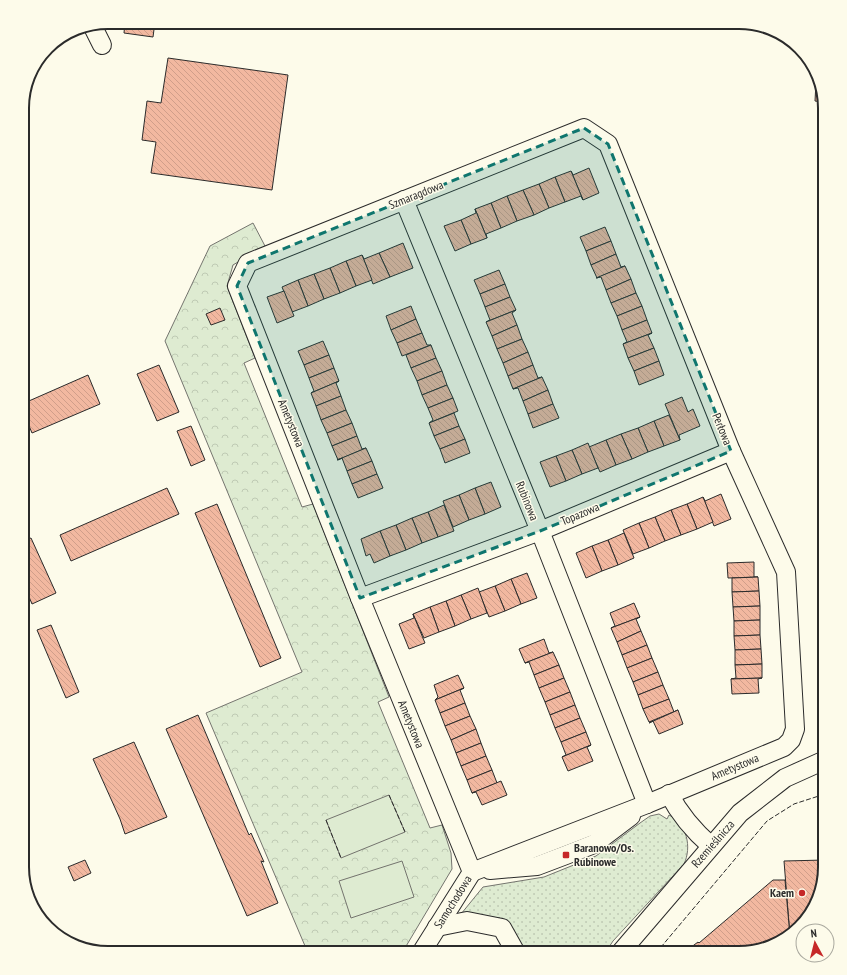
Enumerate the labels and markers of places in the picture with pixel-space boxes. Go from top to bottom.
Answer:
place label: Baranowo/Os. Rubinowe [574,840,634,869]
marker: Baranowo/Os. Rubinowe [561,850,571,860]
place label: Kaem [770,885,794,900]
marker: Kaem [797,888,807,898]

